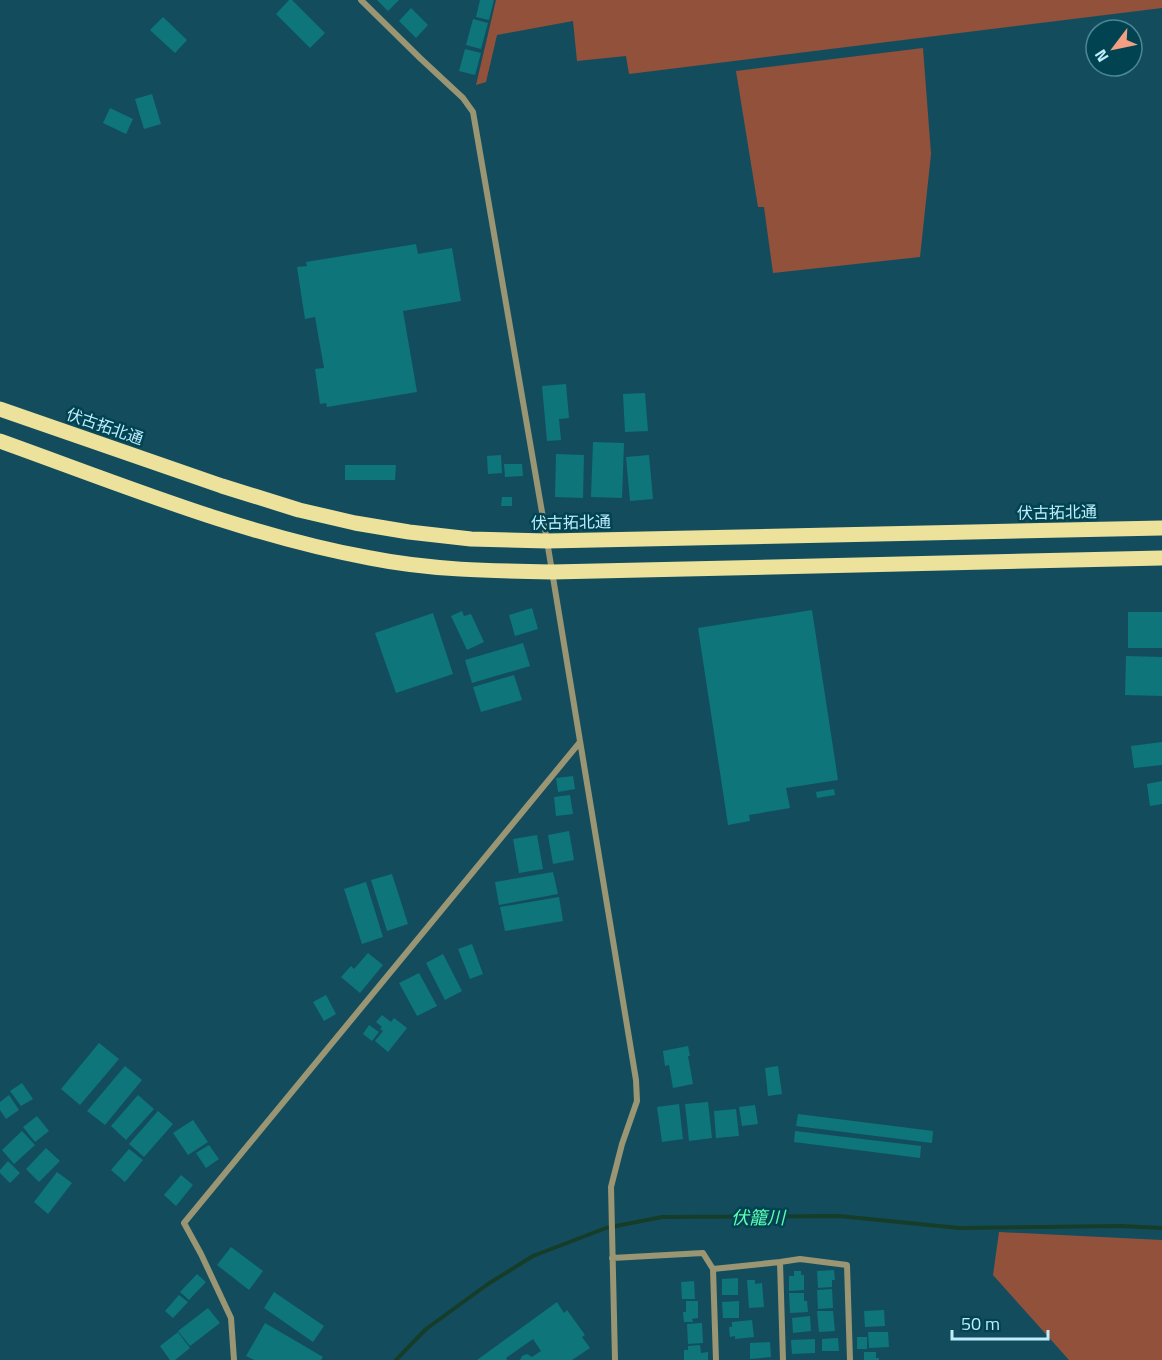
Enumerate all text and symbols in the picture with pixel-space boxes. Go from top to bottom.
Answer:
north arrow [1084,18,1144,78]
text: N [1088,45,1114,67]
street label: 伏古拓北通 [63,402,147,450]
street label: 伏古拓北通 [1017,499,1097,525]
street label: 伏古拓北通 [531,509,611,535]
water label: 伏籠川 [731,1204,787,1231]
scale bar [952,1303,1048,1341]
text: 50 m [961,1310,1000,1337]

